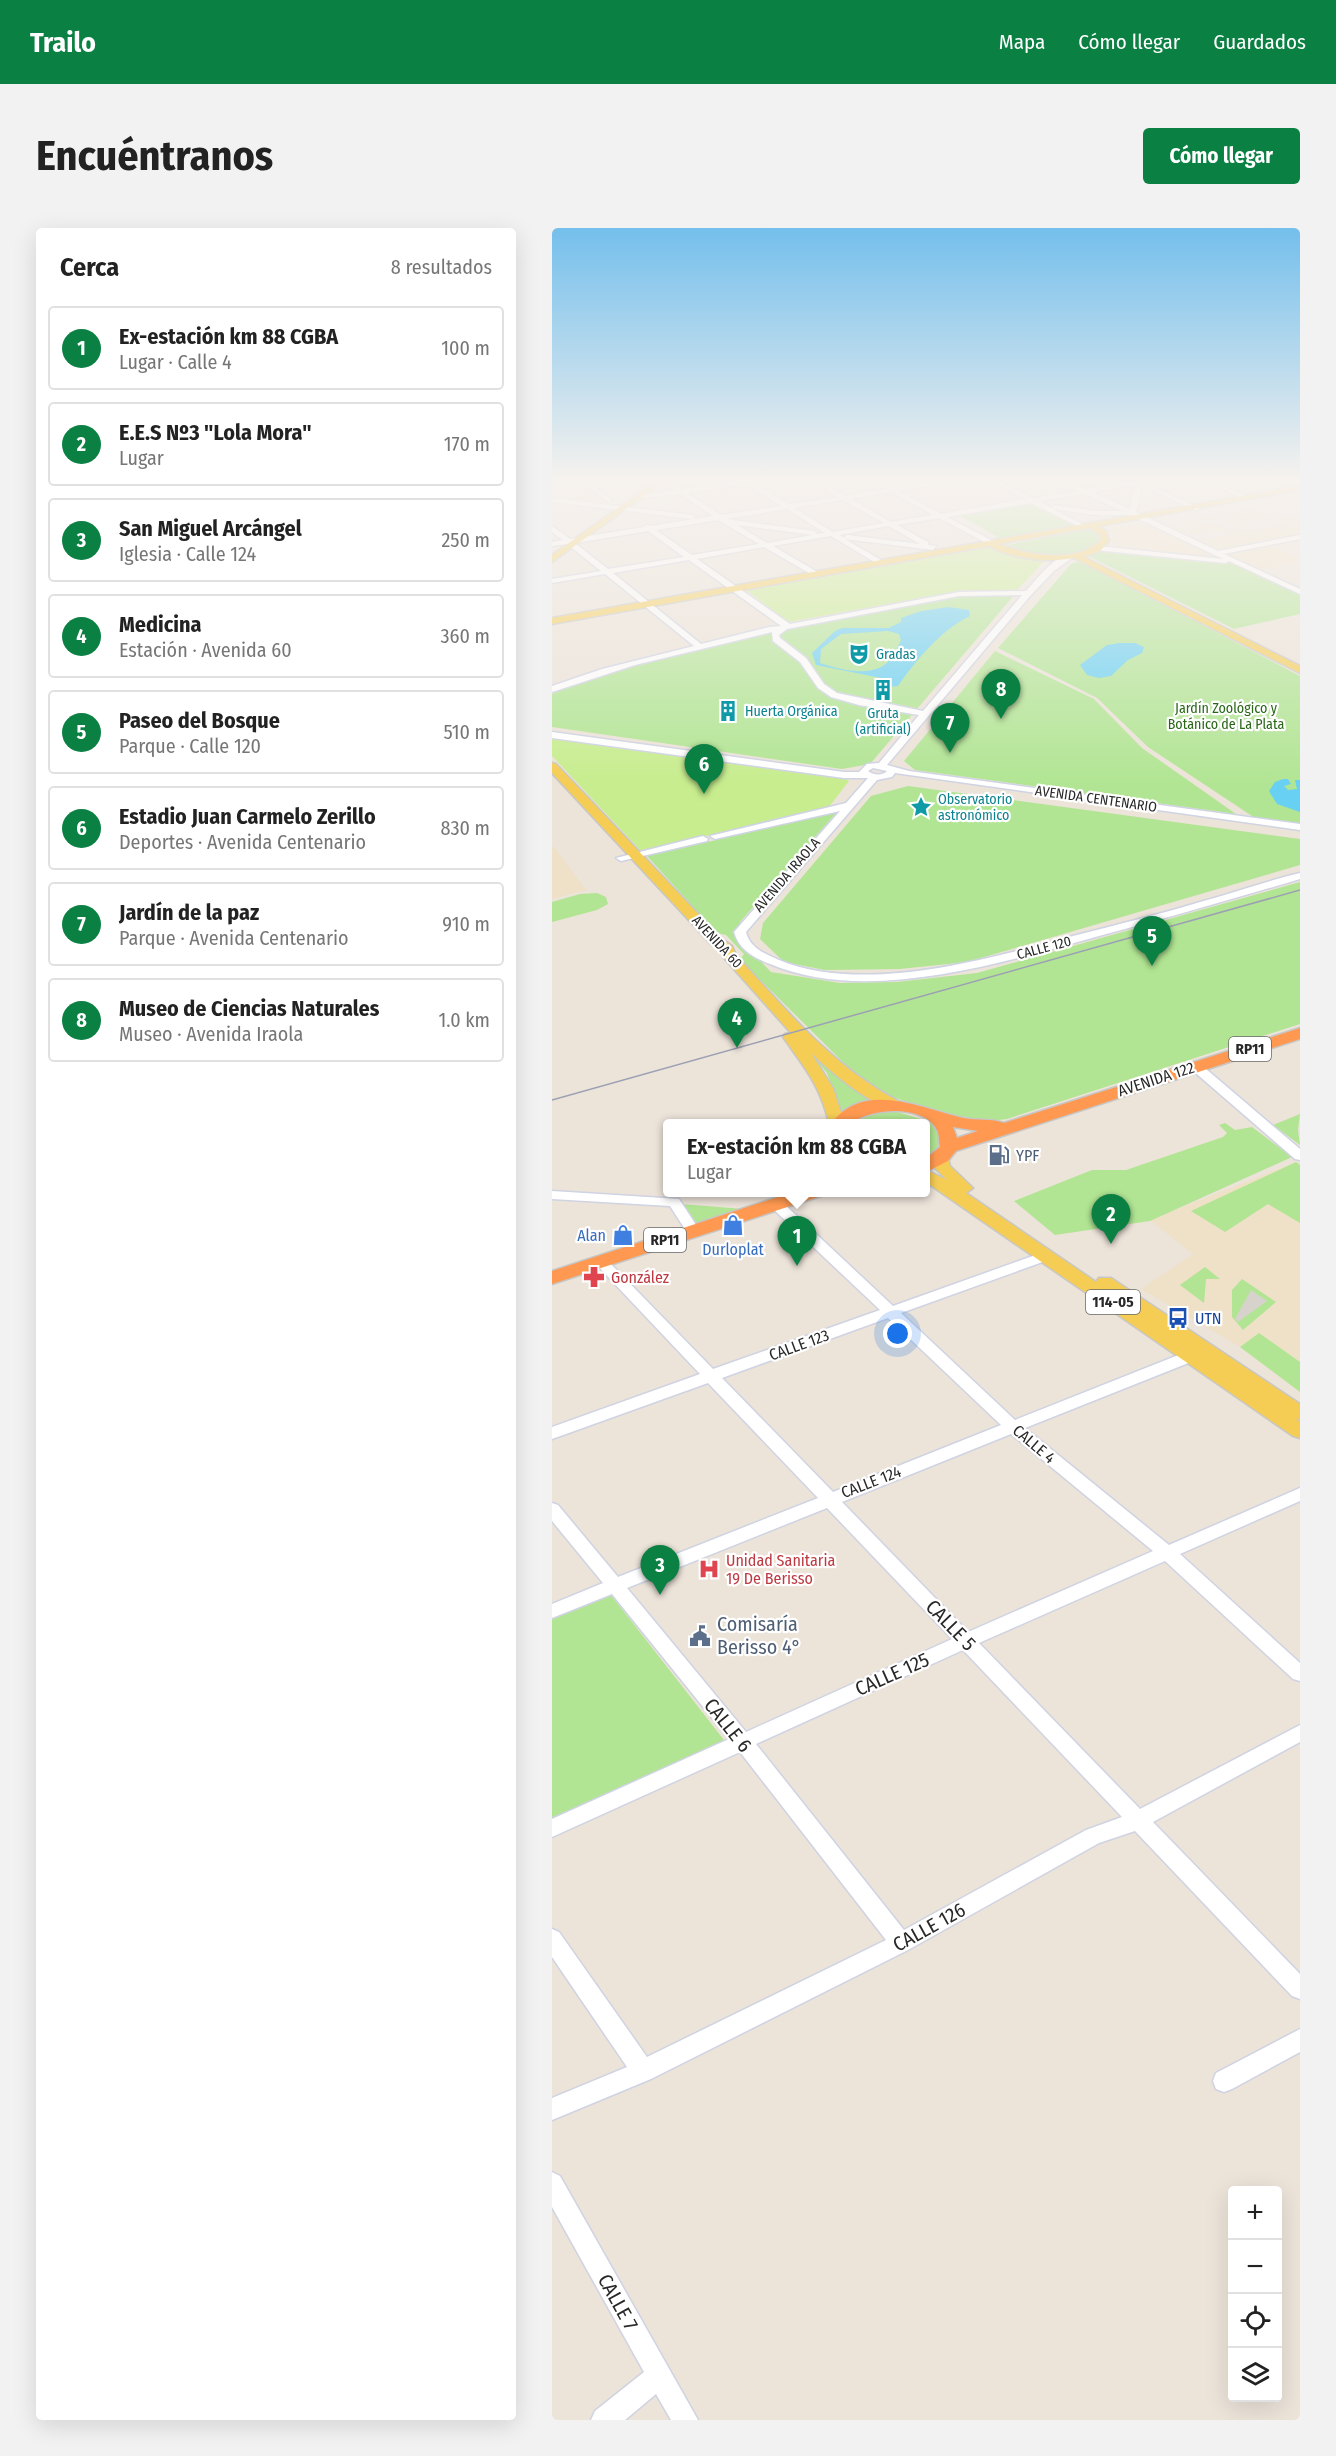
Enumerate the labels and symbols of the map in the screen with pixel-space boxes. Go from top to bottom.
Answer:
theatre icon: Gradas [847,642,871,666]
place label: Gradas [876,646,916,663]
pin: 8 [982,670,1020,719]
building icon: Gruta (artificial) [871,678,895,702]
building icon: Huerta Orgánica [716,699,740,723]
park label: Jardín Zoológico y Botánico de La Plata [1168,700,1284,733]
place label: Huerta Orgánica [745,703,838,720]
pin: 7 [930,704,970,753]
place label: Gruta (artificial) [855,705,911,738]
pin: 6 [684,744,724,794]
street label: AVENIDA CENTENARIO [1034,782,1158,816]
place label: Observatorio astronómico [938,791,1012,824]
place icon: Observatorio astronómico [909,795,933,819]
street label: AVENIDA IRAOLA [750,834,824,916]
street label: AVENIDA 60 [688,912,746,972]
pin: 5 [1132,916,1172,966]
street label: CALLE 120 [1015,933,1073,963]
pin: 4 [718,998,756,1048]
road number: RP11 [1229,1037,1271,1061]
street label: AVENIDA 122 [1115,1058,1197,1100]
fuel station icon: YPF [987,1143,1011,1167]
place label: YPF [1016,1146,1039,1165]
pin: 2 [1092,1194,1130,1244]
shop icon: Durloplat [721,1213,745,1237]
pin: 1 [778,1216,816,1266]
shop icon: Alan [611,1223,635,1247]
place label: Alan [577,1226,606,1245]
road number: RP11 [644,1228,686,1252]
place label: Durloplat [702,1240,765,1259]
pharmacy icon: González [582,1265,606,1289]
place label: González [611,1268,669,1287]
road number: 114-05 [1086,1290,1140,1314]
bus stop icon: UTN [1166,1306,1190,1330]
place label: UTN [1195,1309,1222,1328]
your location [883,1319,912,1348]
street label: CALLE 123 [766,1325,832,1365]
street label: CALLE 4 [1009,1421,1059,1467]
street label: CALLE 124 [838,1462,904,1502]
pin: 3 [640,1546,680,1595]
place label: Unidad Sanitaria 19 De Berisso [726,1551,835,1588]
hospital icon: Unidad Sanitaria 19 De Berisso [697,1557,721,1581]
street label: CALLE 5 [921,1594,981,1656]
place label: Comisaría Berisso 4° [717,1612,801,1659]
public building icon: Comisaría Berisso 4° [688,1624,712,1648]
street label: CALLE 125 [851,1647,933,1701]
street label: CALLE 6 [699,1693,757,1757]
street label: CALLE 126 [889,1897,969,1957]
street label: CALLE 7 [593,2270,643,2334]

